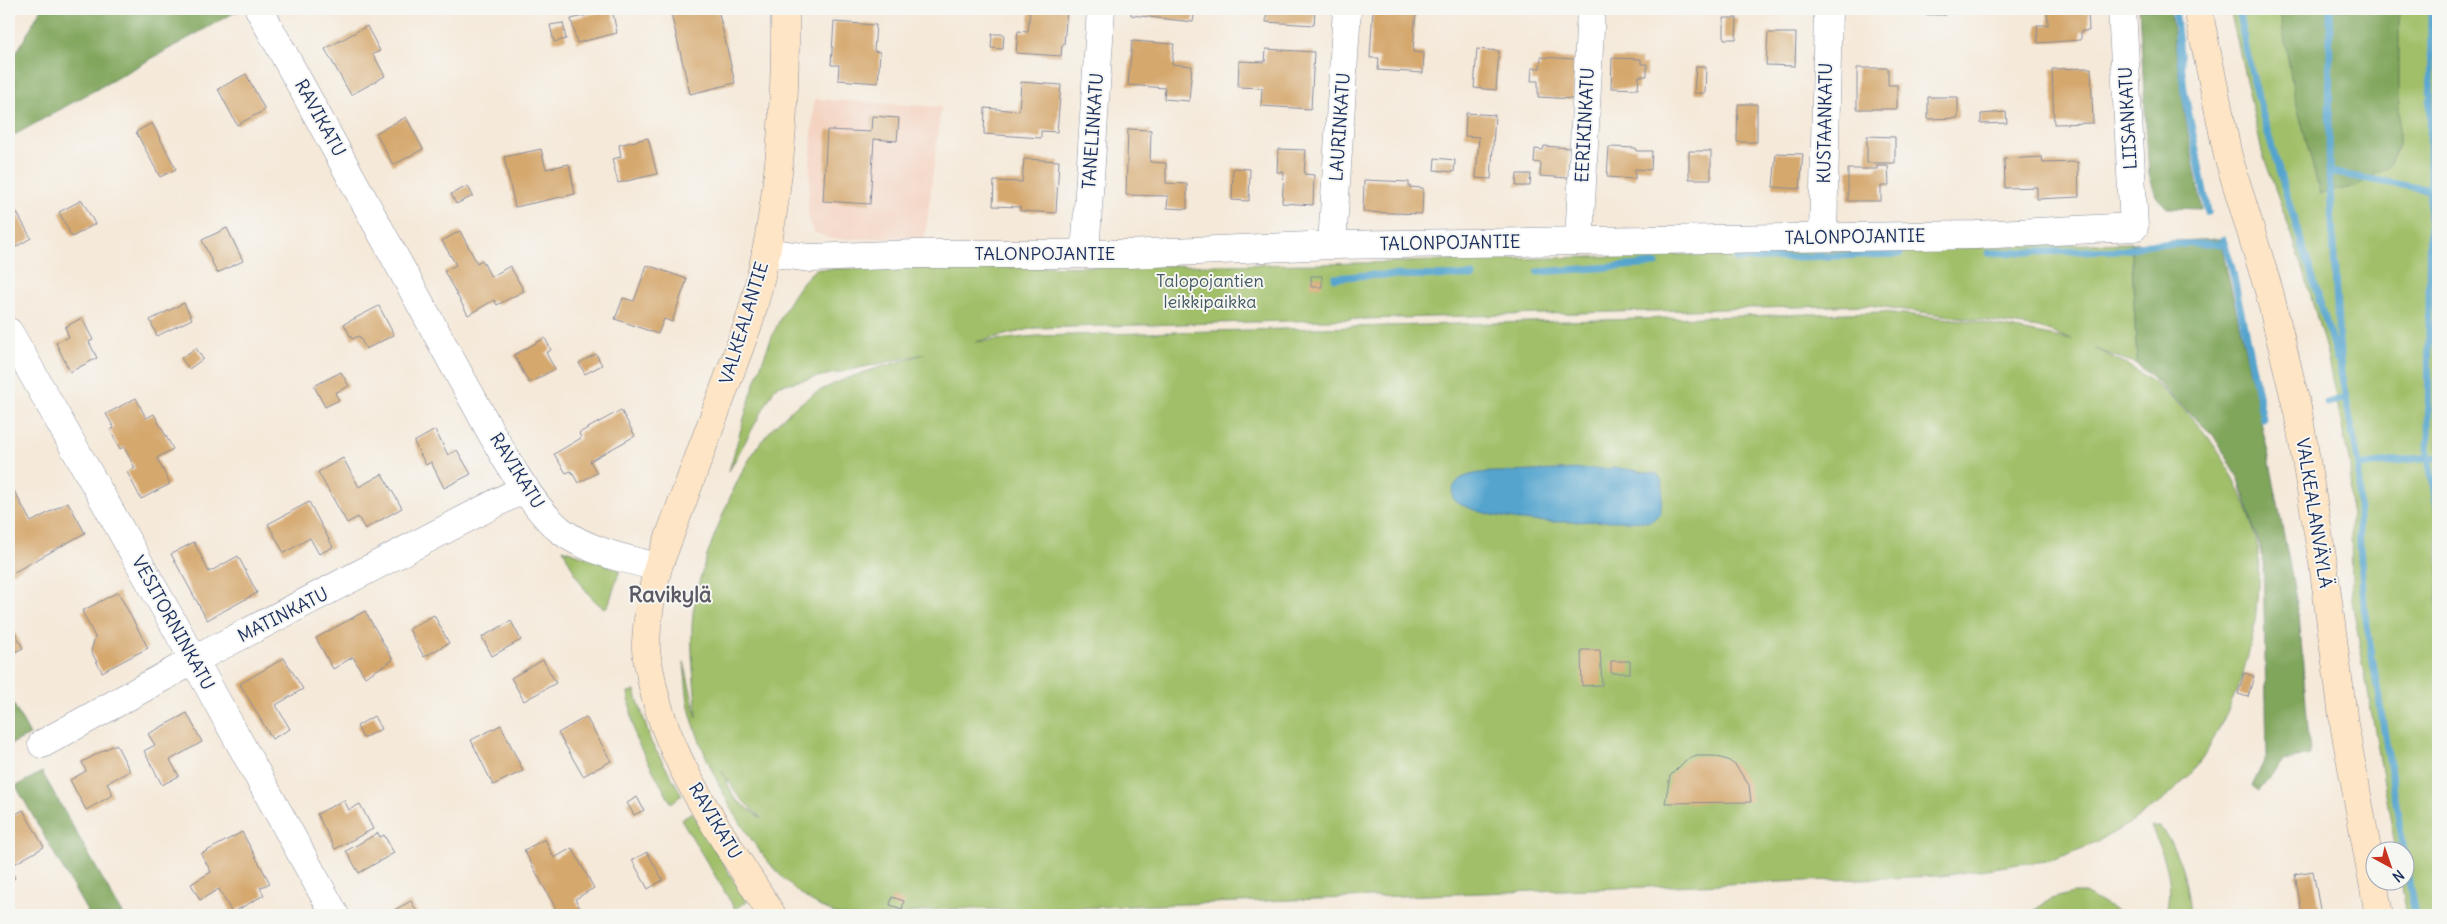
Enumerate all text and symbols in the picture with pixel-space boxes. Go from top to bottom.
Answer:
street label: KUSTAANKATU [1812,62,1837,184]
street label: LIISANKATU [2113,66,2142,170]
street label: EERIKINKATU [1570,67,1599,183]
street label: TANELINKATU [1077,72,1108,190]
street label: LAURINKATU [1324,72,1355,182]
street label: RAVIKATU [290,75,351,161]
street label: TALONPOJANTIE [1784,224,1926,249]
street label: TALONPOJANTIE [1379,230,1521,255]
street label: TALONPOJANTIE [975,242,1115,265]
street label: VALKEALANTIE [714,259,773,387]
park label: Talopojantien leikkipaikka [1156,269,1264,313]
street label: RAVIKATU [485,429,550,513]
street label: VALKEALANVÄYLÄ [2291,436,2338,590]
street label: VESITORNINKATU [127,552,220,694]
district label: Ravikylä [628,580,712,608]
street label: MATINKATU [234,582,332,647]
street label: RAVIKATU [684,778,747,863]
north arrow [2364,842,2414,892]
text: N [2389,866,2408,886]

